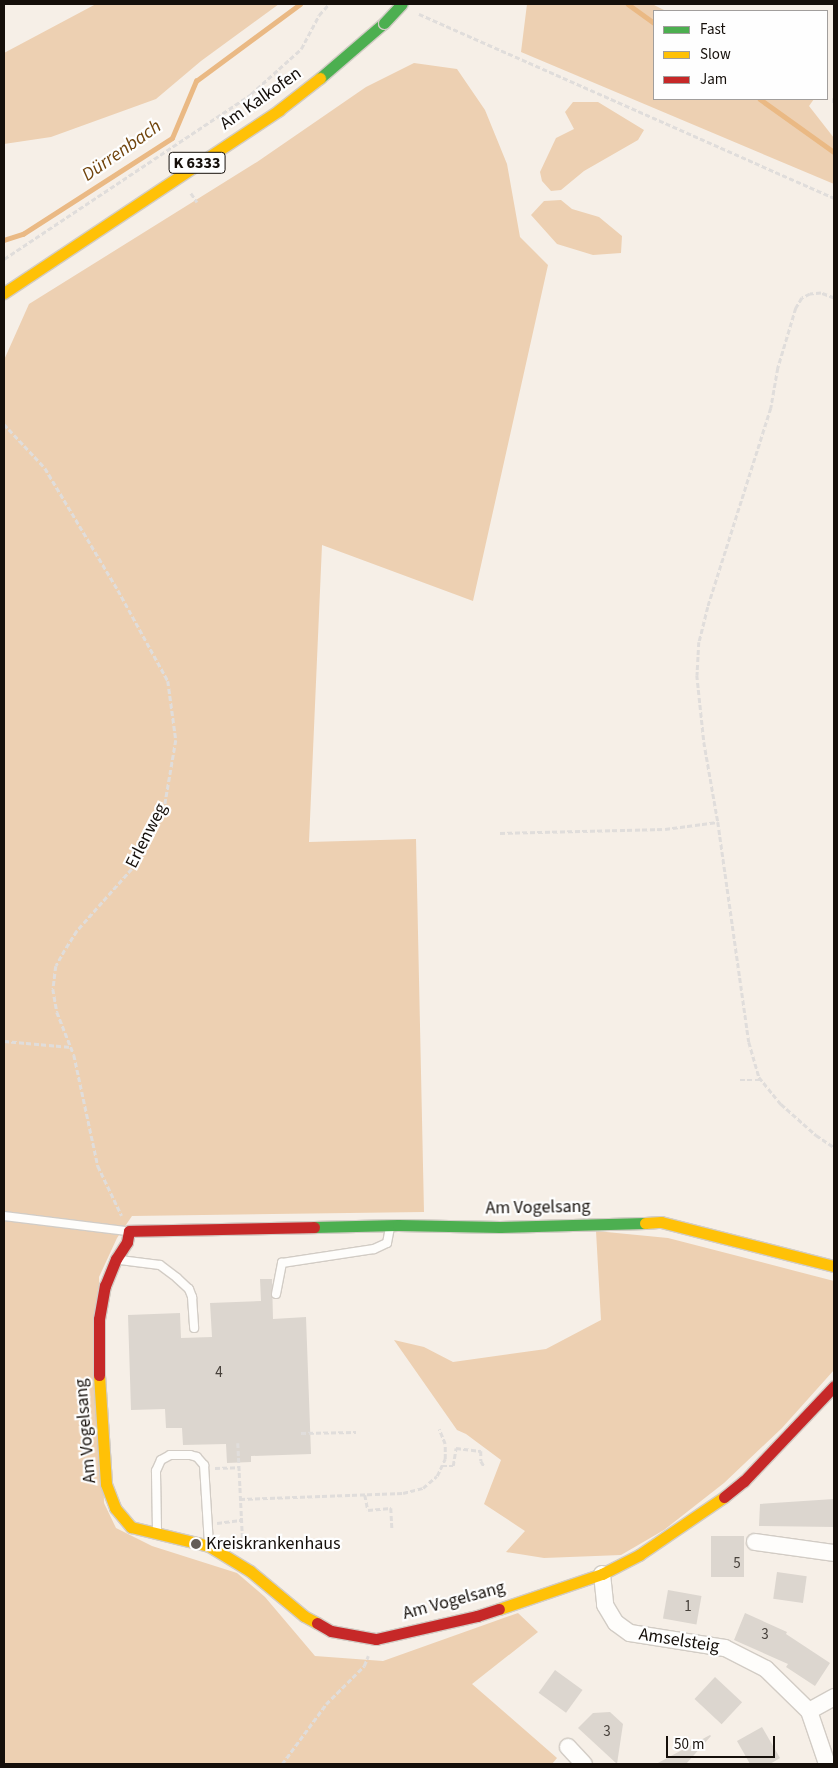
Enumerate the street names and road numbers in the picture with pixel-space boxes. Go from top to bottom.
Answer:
street label: Am Kalkofen [216,63,306,135]
road number: K 6333 [168,150,226,177]
street label: Erlenweg [122,800,172,872]
street label: Am Vogelsang [485,1196,591,1220]
street label: Am Vogelsang [71,1378,101,1484]
street label: Am Vogelsang [401,1577,507,1625]
street label: Amselsteig [637,1624,721,1658]

